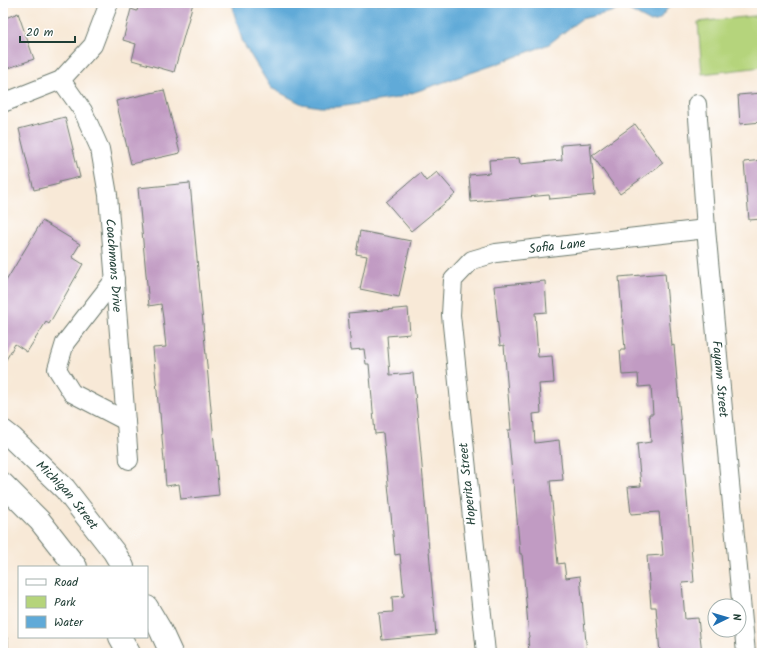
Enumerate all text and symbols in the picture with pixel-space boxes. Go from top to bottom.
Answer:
scale bar [20,18,75,44]
text: 20 m [26,23,54,42]
street label: Coachmans Drive [99,218,128,313]
street label: Sofia Lane [528,232,587,260]
street label: Fayann Street [706,340,734,419]
street label: Hoperita Street [453,440,483,527]
street label: Michigan Street [31,456,104,535]
legend [18,566,148,638]
text: Road [54,573,79,592]
text: Park [54,593,76,612]
north arrow [707,598,747,638]
text: Water [54,613,84,632]
text: N [727,613,745,622]

